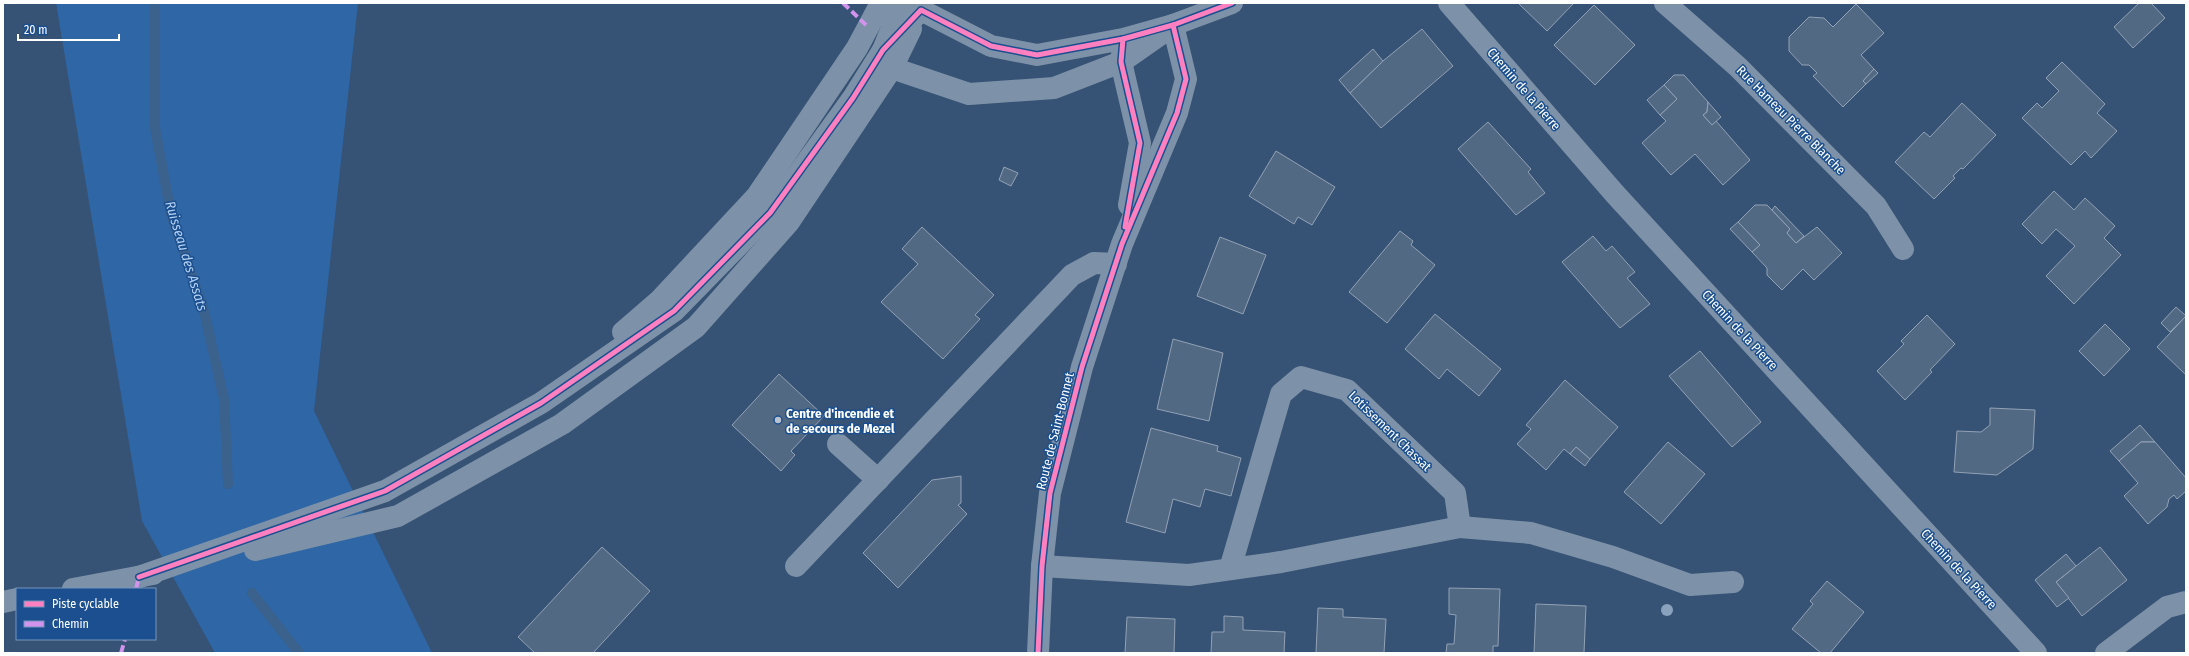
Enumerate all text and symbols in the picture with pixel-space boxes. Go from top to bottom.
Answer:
scale bar [18,16,119,42]
text: 20 m [24,23,48,37]
street label: Chemin de la Pierre [1484,45,1564,133]
street label: Rue Hameau Pierre Blanche [1734,63,1848,177]
water label: Ruisseau des Assats [161,199,211,313]
street label: Chemin de la Pierre [1699,287,1781,373]
street label: Route de Saint-Bonnet [1033,370,1077,491]
street label: Lotissement Chassat [1346,388,1435,475]
place label: Centre d'incendie et de secours de Mezel [786,406,895,436]
marker: Centre d'incendie et de secours de Mezel [773,415,783,425]
street label: Chemin de la Pierre [1918,526,2000,612]
legend [16,588,156,640]
text: Piste cyclable [52,597,119,611]
text: Chemin [52,617,89,631]

